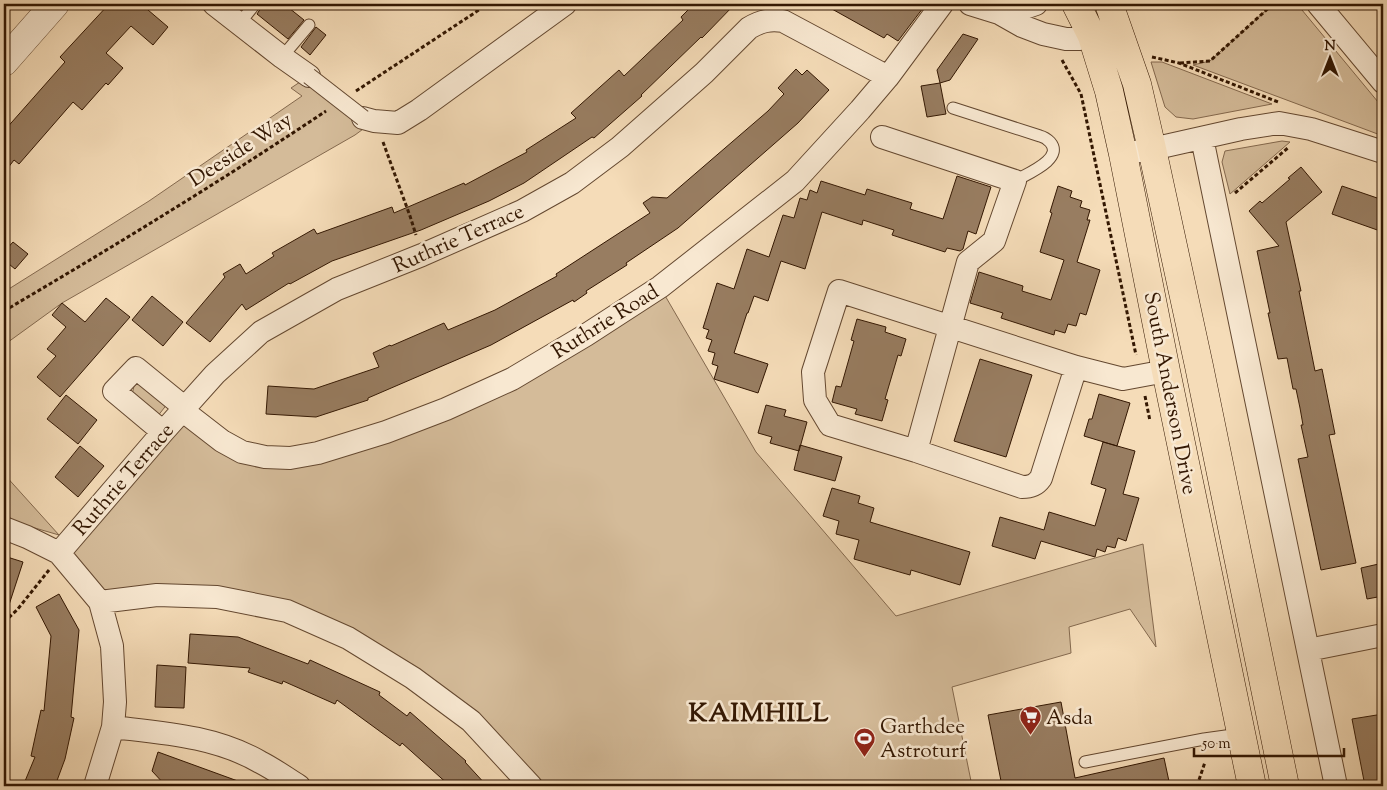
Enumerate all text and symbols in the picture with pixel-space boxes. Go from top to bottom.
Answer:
north arrow [1304,32,1354,82]
text: N [1324,37,1336,57]
street label: Deeside Way [183,106,299,195]
street label: Ruthrie Terrace [388,197,529,282]
street label: Ruthrie Road [547,278,665,367]
street label: South Anderson Drive [1135,290,1203,497]
street label: Ruthrie Terrace [67,417,182,543]
district label: KAIMHILL [689,696,829,733]
place label: Asda [1046,704,1093,734]
supermarket icon: Asda [1018,705,1042,736]
place label: Garthdee Astroturf [880,713,968,767]
scale bar [1194,725,1344,757]
sports icon: Garthdee Astroturf [852,726,876,757]
text: 50 m [1201,734,1231,755]

